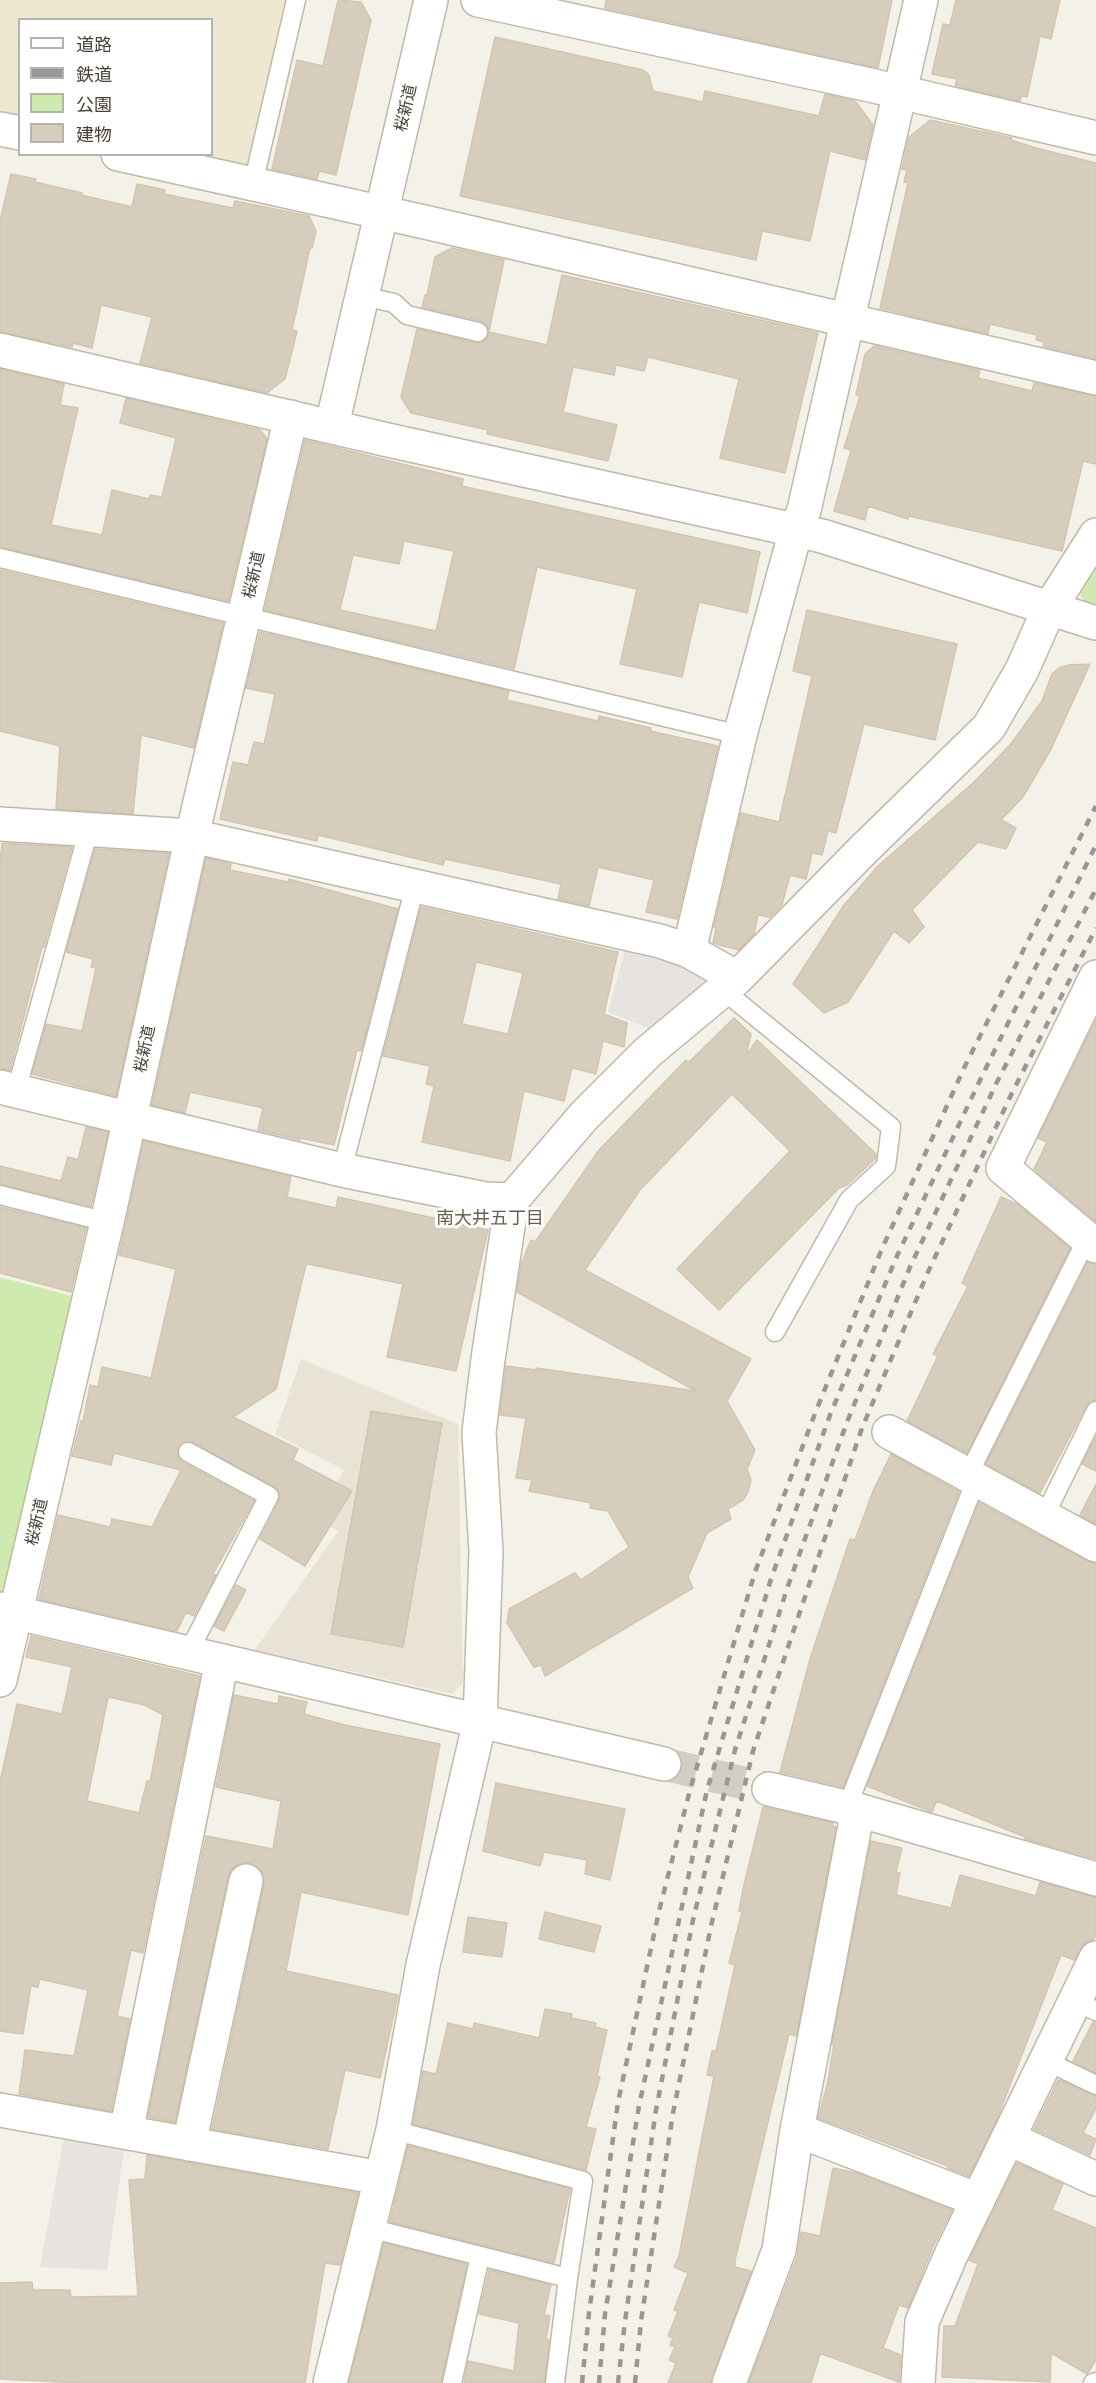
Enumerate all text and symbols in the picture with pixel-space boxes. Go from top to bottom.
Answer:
legend [18,18,213,156]
text: 道路 [76,34,112,55]
text: 鉄道 [76,64,112,85]
street label: 桜新道 [391,82,421,134]
text: 公園 [76,94,112,115]
text: 建物 [76,124,112,145]
street label: 桜新道 [239,549,269,601]
street label: 桜新道 [131,1024,159,1074]
district label: 南大井五丁目 [436,1208,544,1230]
street label: 桜新道 [22,1496,52,1548]

